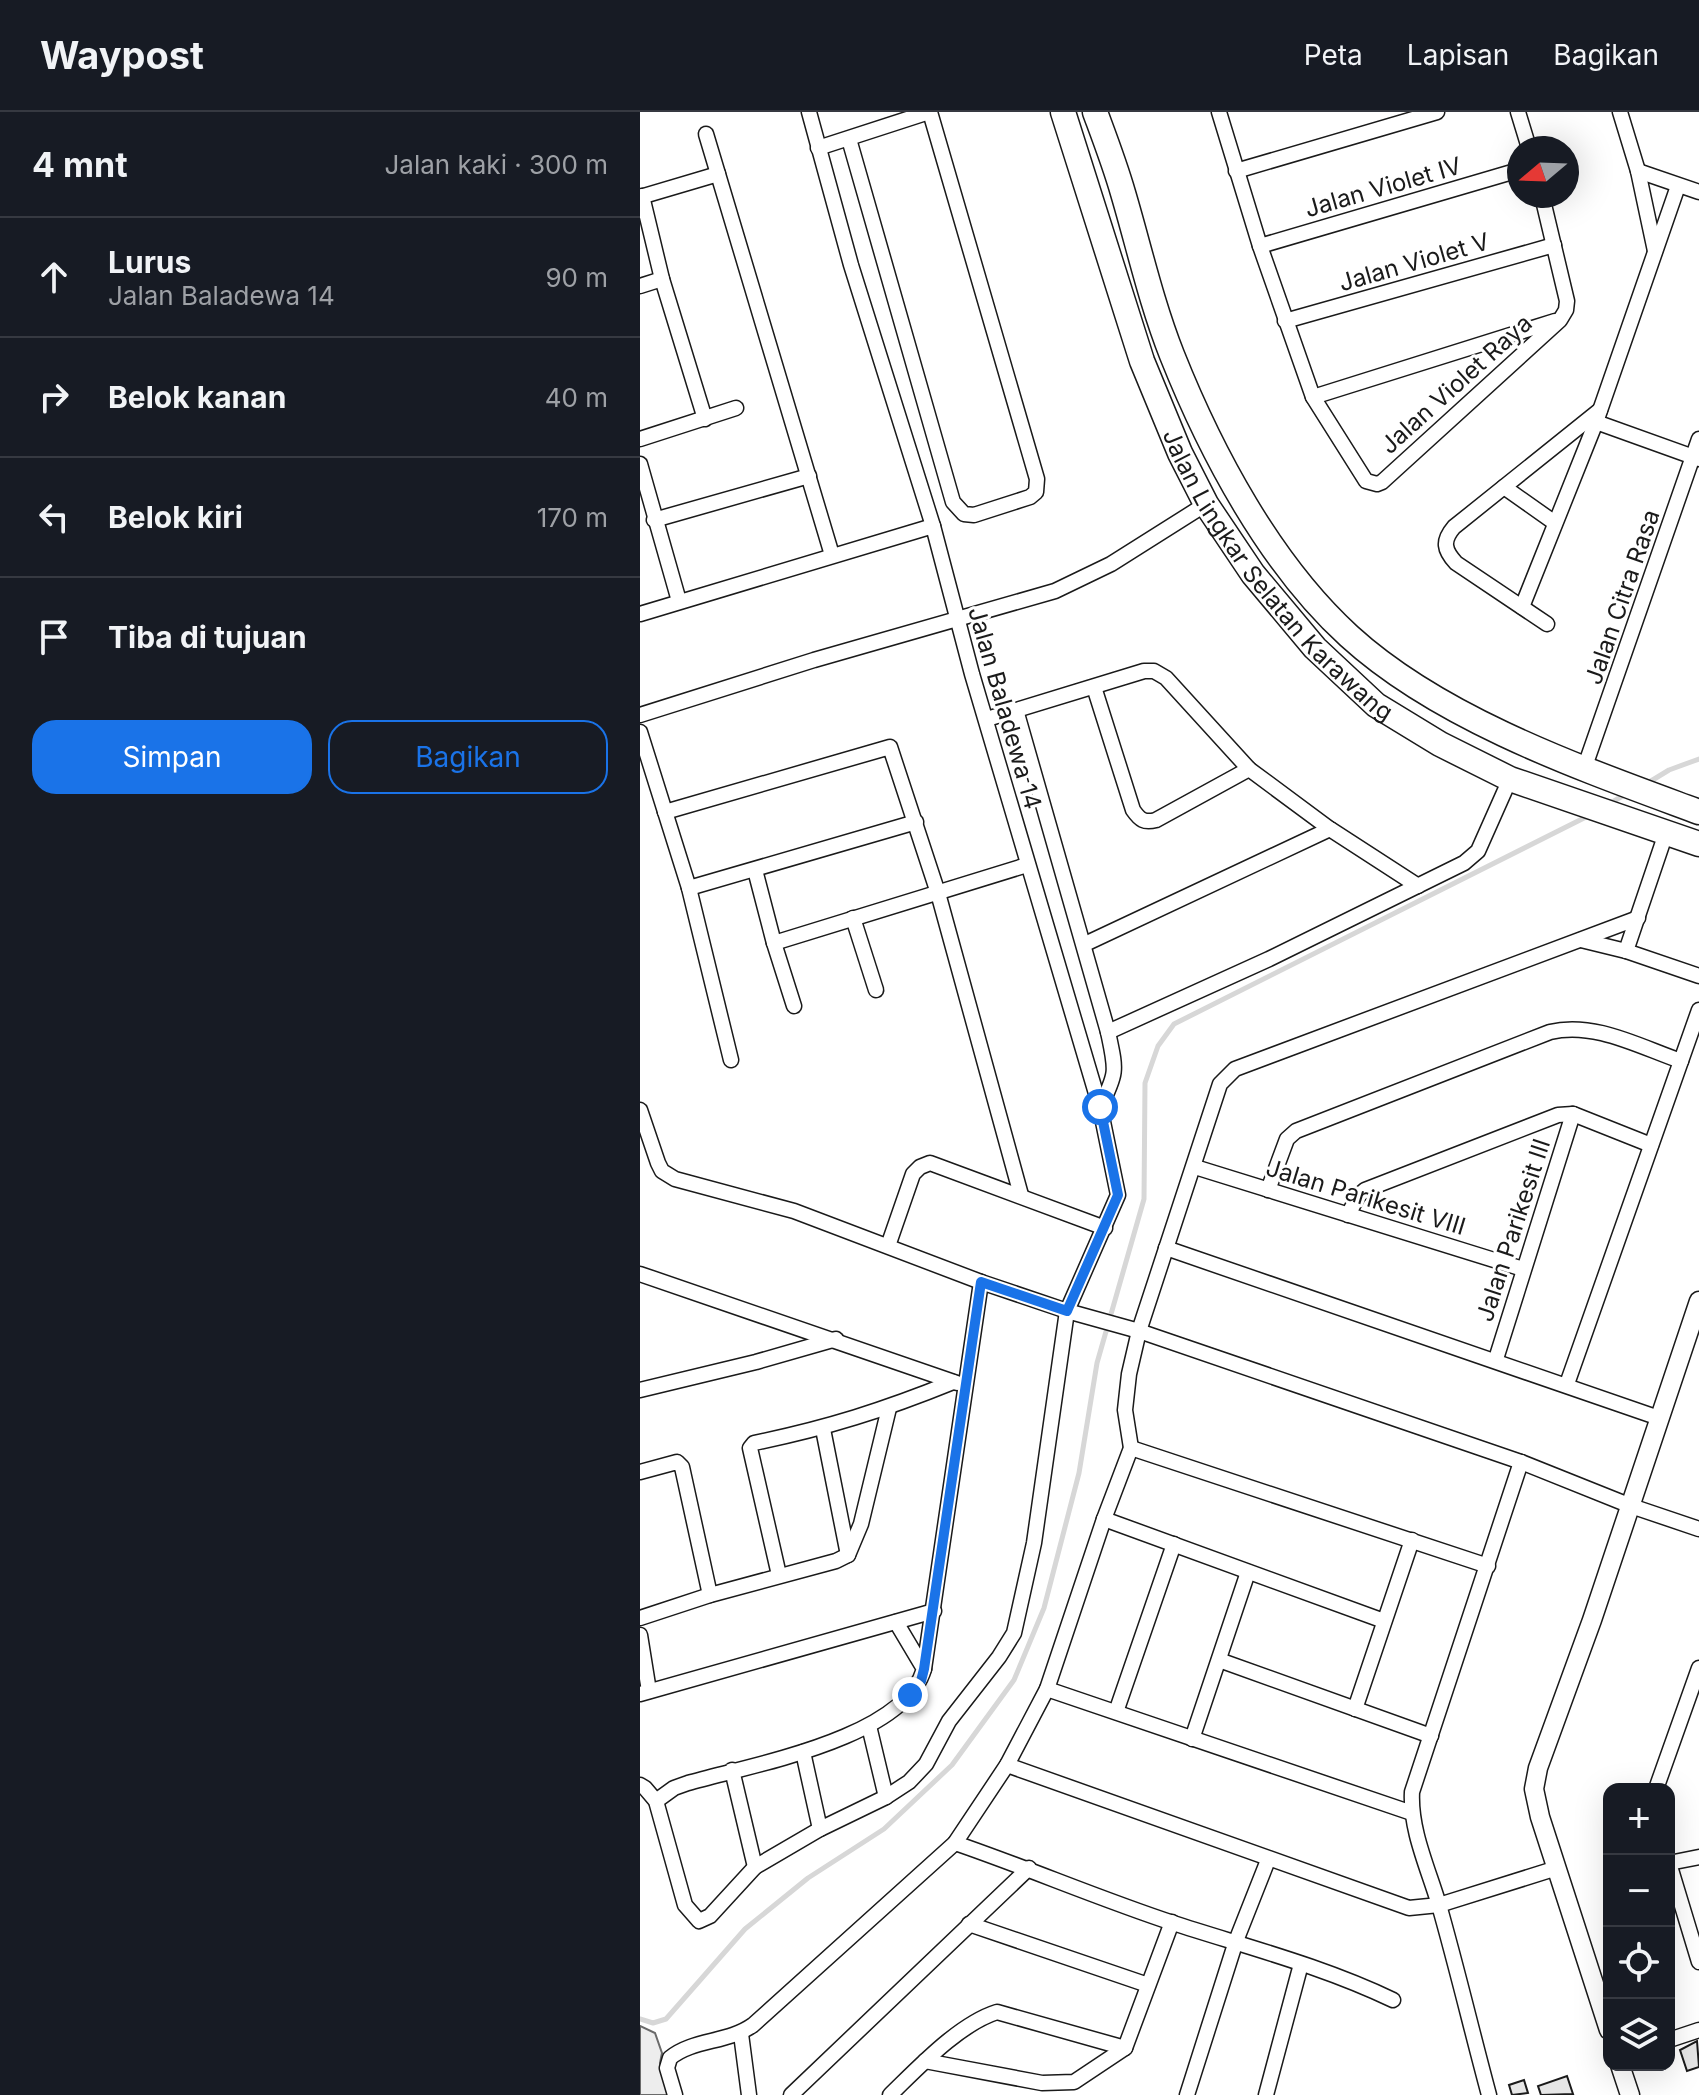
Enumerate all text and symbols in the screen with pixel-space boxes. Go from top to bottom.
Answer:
text: Waypost [40,32,204,78]
text: Peta [1304,38,1363,72]
text: Lapisan [1407,38,1509,72]
text: Bagikan [1553,38,1659,72]
north arrow [1507,136,1579,208]
text: 4 mnt [32,144,128,185]
text: Jalan kaki · 300 m [384,149,608,180]
street label: Jalan Violet IV [1301,151,1465,223]
street label: Jalan Violet V [1335,227,1493,297]
text: Lurus [108,244,191,280]
icon: ahead [32,255,76,299]
text: 90 m [545,262,608,293]
text: Jalan Baladewa 14 [108,280,335,311]
street label: Jalan Violet Raya [1374,308,1538,460]
icon: right [32,375,76,419]
text: Belok kanan [108,379,286,415]
text: 40 m [545,382,608,413]
street label: Jalan Lingkar Selatan Karawang [1157,425,1398,726]
icon: left [32,495,76,539]
text: Belok kiri [108,499,243,535]
text: 170 m [537,502,608,533]
street label: Jalan Citra Rasa [1579,506,1665,688]
street label: Jalan Baladewa 14 [962,603,1048,813]
icon: arrive [32,615,76,659]
text: Tiba di tujuan [108,619,307,655]
button: Simpan [32,720,312,794]
button: Bagikan [328,720,608,794]
route start [1082,1089,1118,1125]
street label: Jalan Parikesit III [1470,1135,1556,1325]
street label: Jalan Parikesit VIII [1263,1153,1469,1241]
route end [892,1677,928,1713]
map controls [1603,1783,1675,2071]
button: + [1603,1783,1675,1855]
button: − [1603,1855,1675,1927]
button: locate [1603,1927,1675,1999]
button: layers [1603,1999,1675,2071]

